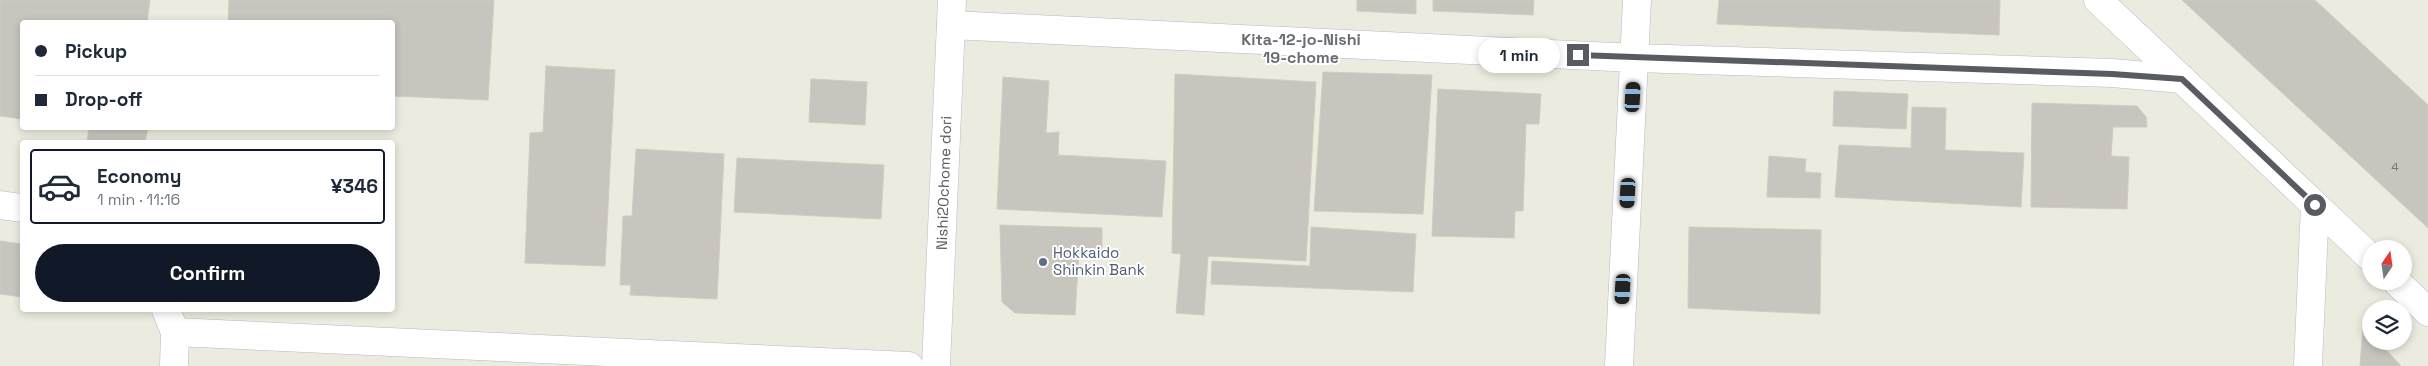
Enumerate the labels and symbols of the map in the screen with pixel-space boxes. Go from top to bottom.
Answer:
district label: Kita-12-jo-Nishi 19-chome [1241,29,1361,68]
callout: 1 min [1478,38,1560,72]
route end [1567,44,1589,66]
car [1624,82,1641,112]
street label: Nishi20chome dori [932,115,955,250]
house number: 4 [2391,159,2399,175]
car [1619,178,1636,208]
route start [2304,194,2326,216]
north arrow [2362,240,2412,290]
place label: Hokkaido Shinkin Bank [1053,243,1145,279]
marker: Hokkaido Shinkin Bank [1037,256,1049,268]
car [1614,274,1631,304]

